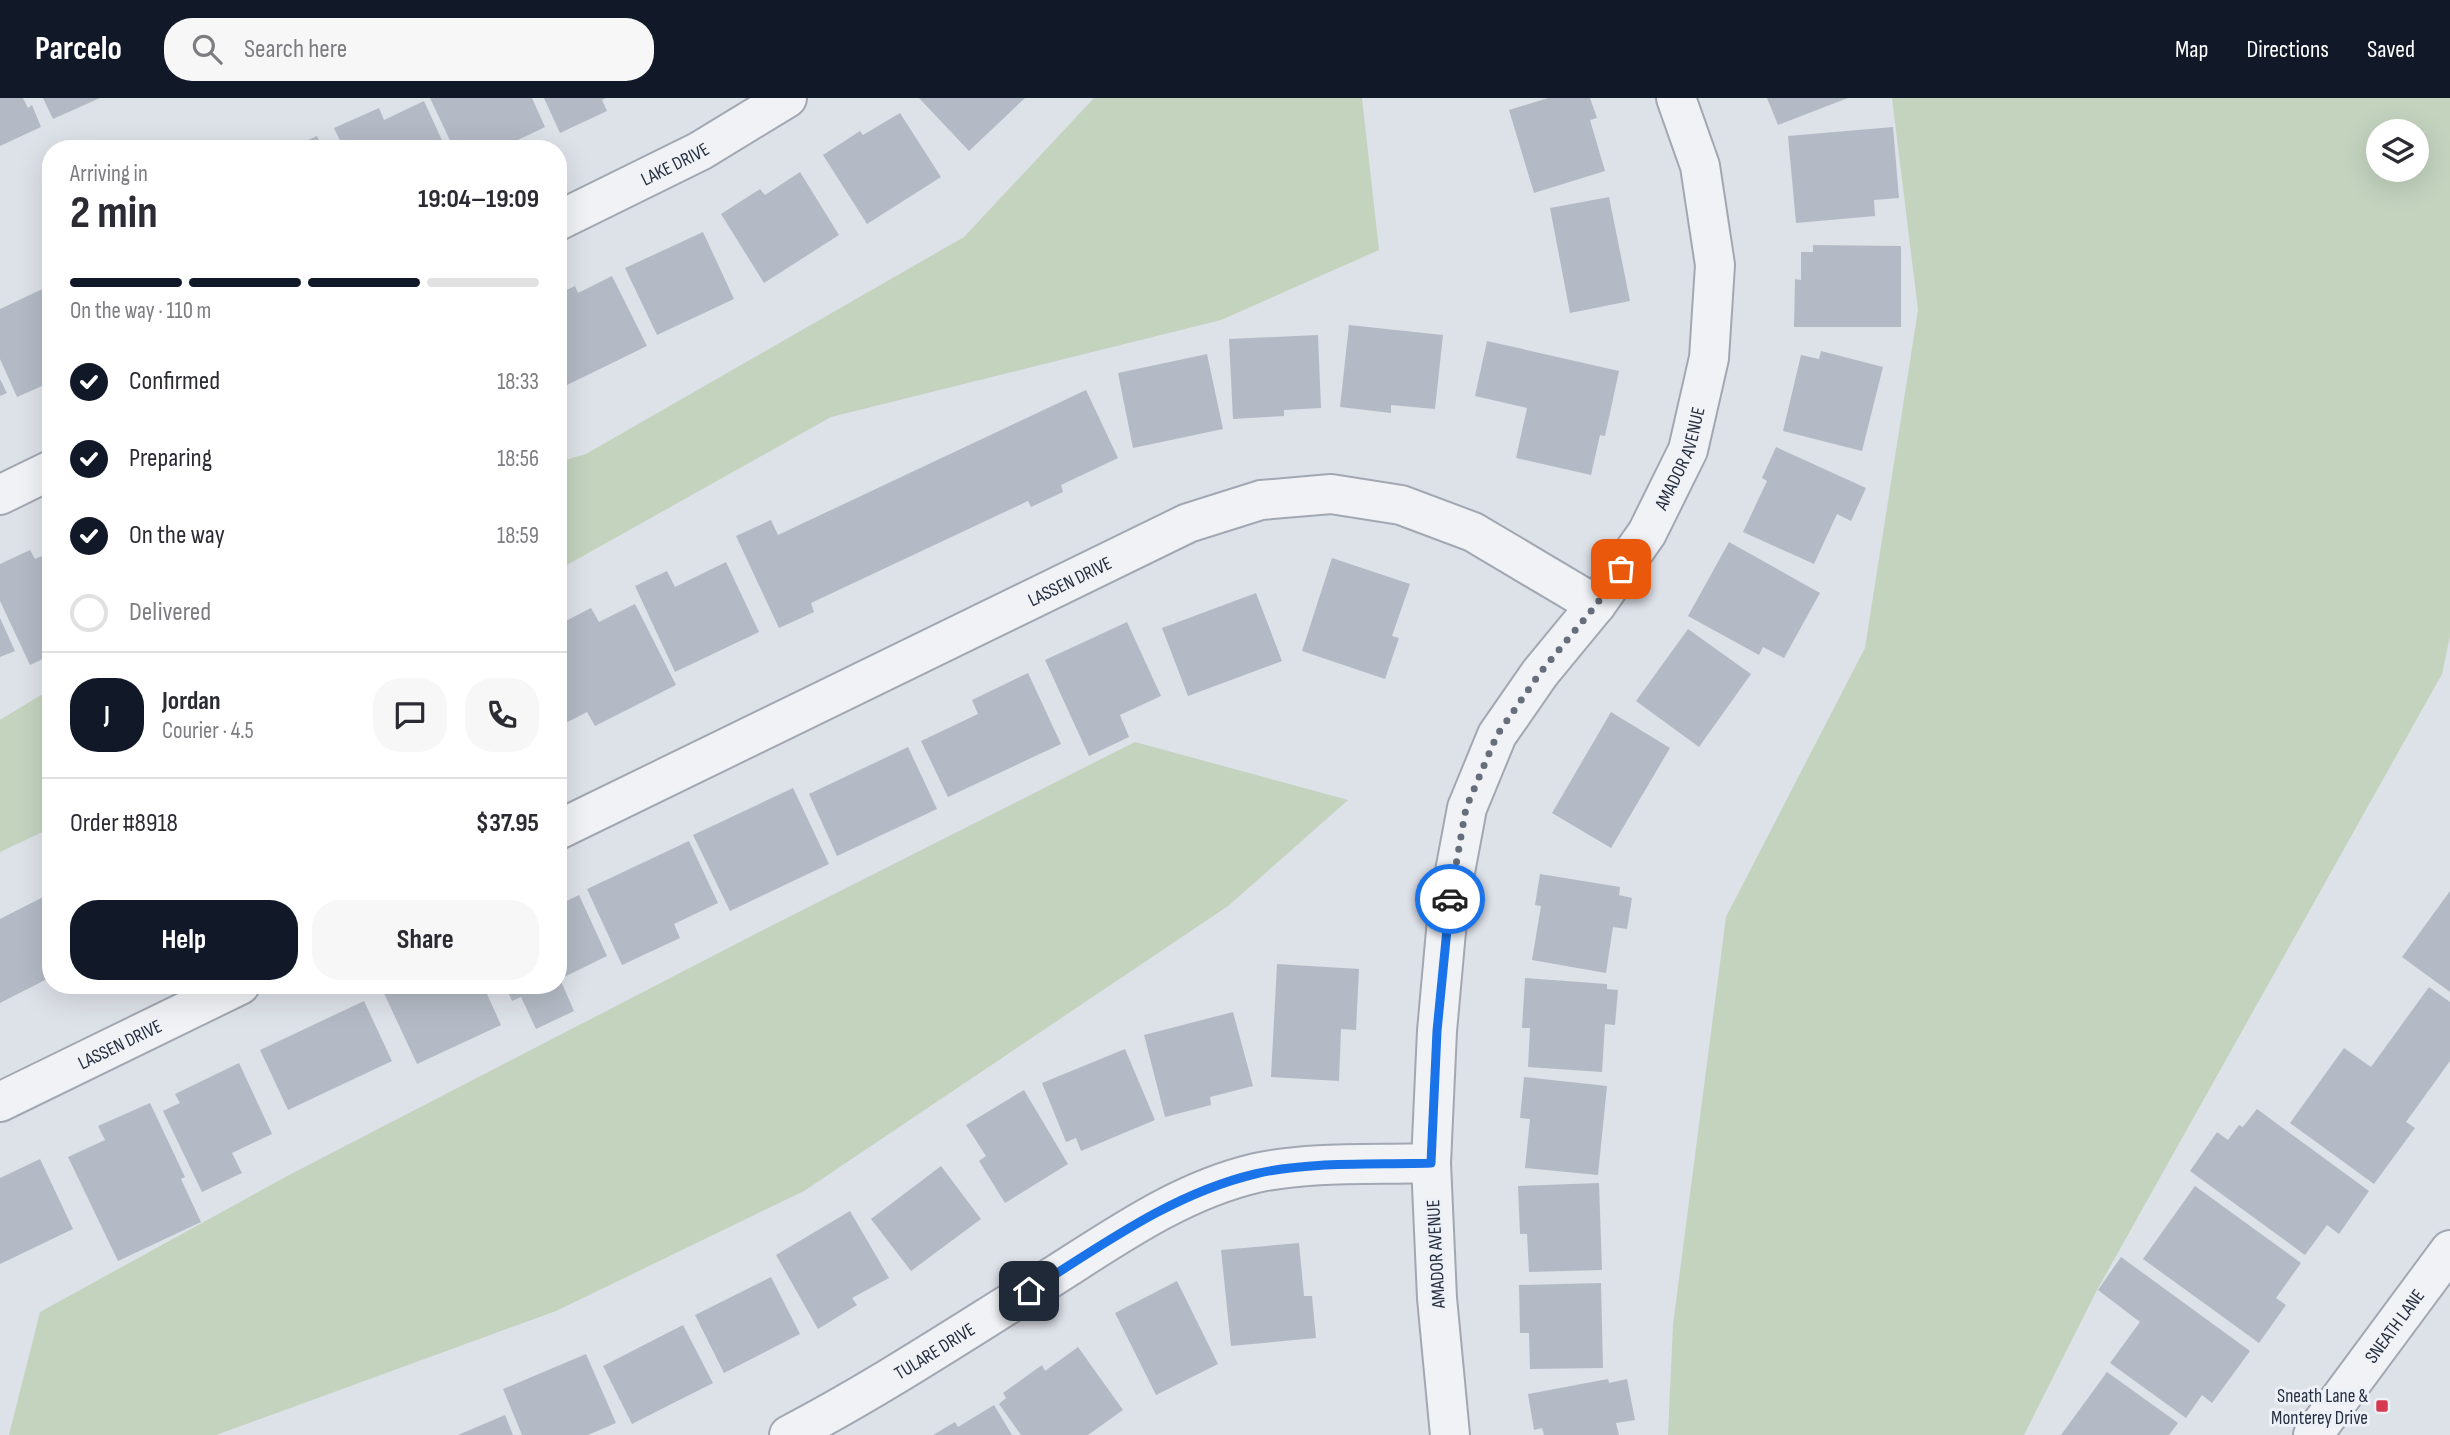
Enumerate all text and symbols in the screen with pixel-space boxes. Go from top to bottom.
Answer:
search box [164,18,654,81]
text: Parcelo [35,29,122,69]
icon: search [188,30,226,68]
text: Search here [244,34,347,65]
text: Map [2175,35,2208,64]
text: Directions [2246,35,2329,64]
text: Saved [2367,35,2415,64]
map controls [2366,119,2429,182]
button: layers [2366,119,2429,182]
street label: LAKE DRIVE [637,138,714,191]
text: Arriving in [70,160,148,188]
text: 19:04–19:09 [418,184,539,215]
text: 2 min [70,186,158,241]
text: On the way · 110 m [70,297,211,325]
icon: check [70,363,108,401]
text: Confirmed [129,366,220,397]
text: 18:33 [497,368,539,396]
street label: AMADOR AVENUE [1650,405,1710,515]
icon: check [70,440,108,478]
text: Preparing [129,443,212,474]
text: 18:56 [497,445,539,473]
icon: check [70,517,108,555]
text: On the way [129,520,225,551]
text: 18:59 [497,522,539,550]
pin [1591,539,1651,599]
icon: bag [1602,550,1640,588]
street label: LASSEN DRIVE [1025,552,1116,612]
text: Delivered [129,597,211,628]
button: chat [373,678,447,752]
button: phone [465,678,539,752]
text: Jordan [162,686,220,717]
text: J [104,700,110,731]
text: Courier · 4.5 [162,717,254,745]
text: Order #8918 [70,808,178,839]
text: $37.95 [476,808,539,839]
courier [1415,864,1485,934]
icon: car [1431,880,1469,918]
button: Help [70,900,298,980]
button: Share [312,900,539,980]
street label: LASSEN DRIVE [75,1015,166,1075]
street label: AMADOR AVENUE [1422,1199,1451,1310]
pin [999,1261,1059,1321]
icon: home [1010,1272,1048,1310]
street label: SNEATH LANE [2360,1285,2430,1368]
street label: TULARE DRIVE [891,1318,980,1386]
place label: Sneath Lane & Monterey Drive [2271,1385,2368,1430]
marker: Sneath Lane & Monterey Drive [2374,1398,2390,1414]

